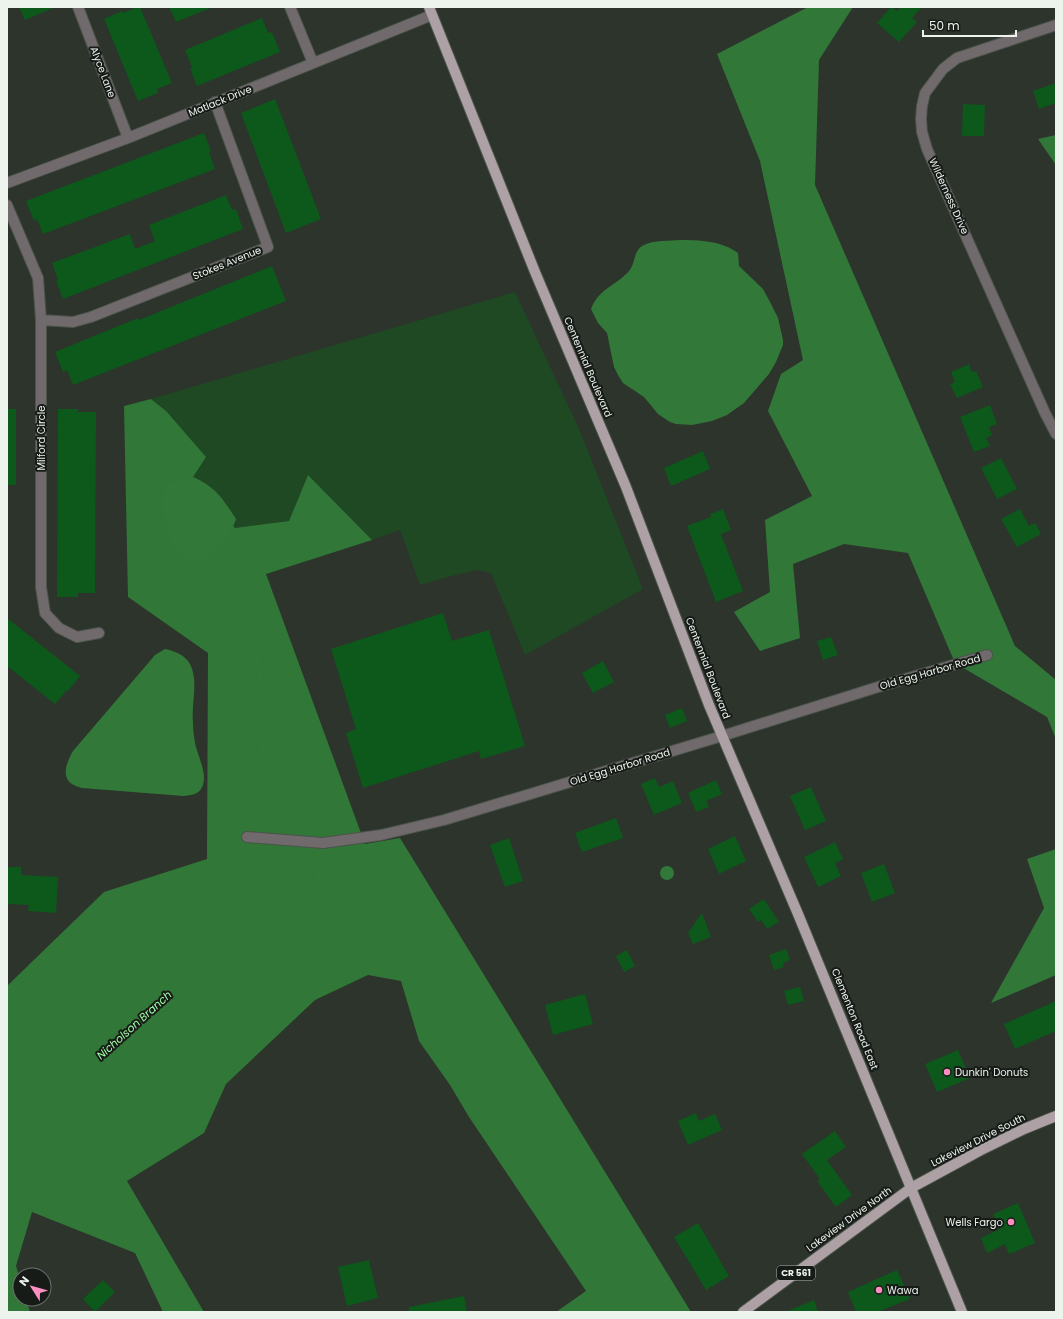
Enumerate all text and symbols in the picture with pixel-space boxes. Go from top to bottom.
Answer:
scale bar [923,12,1016,38]
text: 50 m [929,17,960,34]
street label: Alyce Lane [86,44,120,100]
street label: Matlack Drive [186,81,254,121]
street label: Wilderness Drive [925,155,973,237]
street label: Stokes Avenue [190,242,264,284]
street label: Centennial Boulevard [560,314,616,420]
street label: Milford Circle [34,405,49,471]
street label: Centennial Boulevard [682,615,734,721]
street label: Old Egg Harbor Road [878,650,982,694]
street label: Old Egg Harbor Road [568,745,672,789]
street label: Clementon Road East [828,966,882,1072]
water label: Nicholson Branch [93,987,175,1063]
place label: Dunkin' Donuts [955,1065,1028,1080]
marker: Dunkin' Donuts [942,1067,952,1077]
street label: Lakeview Drive South [928,1110,1028,1170]
street label: Lakeview Drive North [803,1183,895,1255]
place label: Wells Fargo [946,1215,1003,1230]
marker: Wells Fargo [1006,1217,1016,1227]
road number: CR 561 [777,1266,815,1280]
north arrow [12,1267,52,1307]
text: N [15,1273,33,1289]
place label: Wawa [887,1283,918,1298]
marker: Wawa [874,1285,884,1295]

